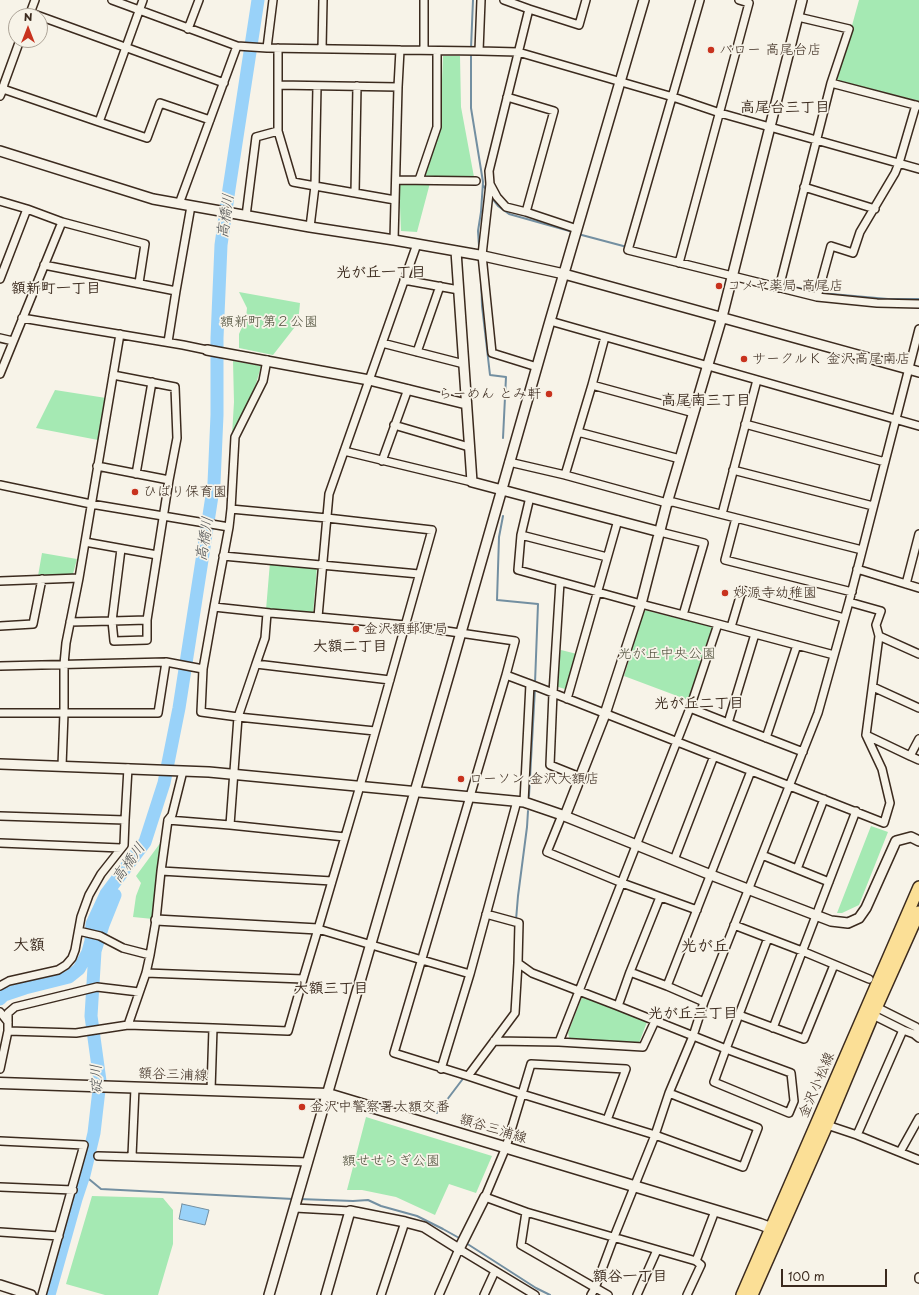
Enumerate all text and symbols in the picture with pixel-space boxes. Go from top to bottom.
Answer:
north arrow [8,8,48,48]
text: N [24,8,32,25]
place label: バロー 高尾台店 [719,42,822,58]
marker: バロー 高尾台店 [706,45,716,55]
district label: 高尾台三丁目 [740,99,830,117]
water label: 高橋川 [214,192,238,240]
district label: 光が丘一丁目 [336,264,426,282]
place label: コメヤ薬局 高尾店 [727,278,844,294]
district label: 額新町一丁目 [11,280,101,298]
marker: コメヤ薬局 高尾店 [714,281,724,291]
park label: 額新町第２公園 [220,314,318,330]
place label: サークルＫ 金沢高尾南店 [752,351,911,367]
marker: サークルＫ 金沢高尾南店 [739,354,749,364]
place label: らーめん とみ軒 [438,386,541,402]
marker: らーめん とみ軒 [544,389,554,399]
district label: 高尾南三丁目 [661,392,751,410]
place label: ひばり保育園 [143,484,227,500]
marker: ひばり保育園 [130,487,140,497]
water label: 高橋川 [193,515,217,563]
place label: 妙源寺幼稚園 [733,585,817,601]
marker: 妙源寺幼稚園 [720,588,730,598]
place label: 金沢額郵便局 [364,621,448,637]
marker: 金沢額郵便局 [351,624,361,634]
district label: 大額二丁目 [313,638,387,656]
park label: 光が丘中央公園 [618,646,716,662]
district label: 光が丘二丁目 [654,695,744,713]
place label: ローソン 金沢大額店 [469,771,600,787]
marker: ローソン 金沢大額店 [456,774,466,784]
water label: 高橋川 [108,840,150,886]
district label: 大額 [13,936,45,956]
district label: 光が丘 [681,937,729,957]
district label: 大額三丁目 [294,980,368,998]
district label: 光が丘三丁目 [648,1005,738,1023]
street label: 金沢小松線 [796,1050,838,1120]
water label: 碇川 [88,1064,106,1094]
street label: 額谷三浦線 [138,1065,208,1085]
place label: 金沢中警察署大額交番 [310,1099,450,1115]
marker: 金沢中警察署大額交番 [297,1102,307,1112]
street label: 額谷三浦線 [457,1111,529,1147]
park label: 額せせらぎ公園 [342,1153,440,1169]
scale bar [783,1261,889,1287]
text: 100 m [788,1267,825,1285]
district label: 額谷一丁目 [593,1268,667,1286]

